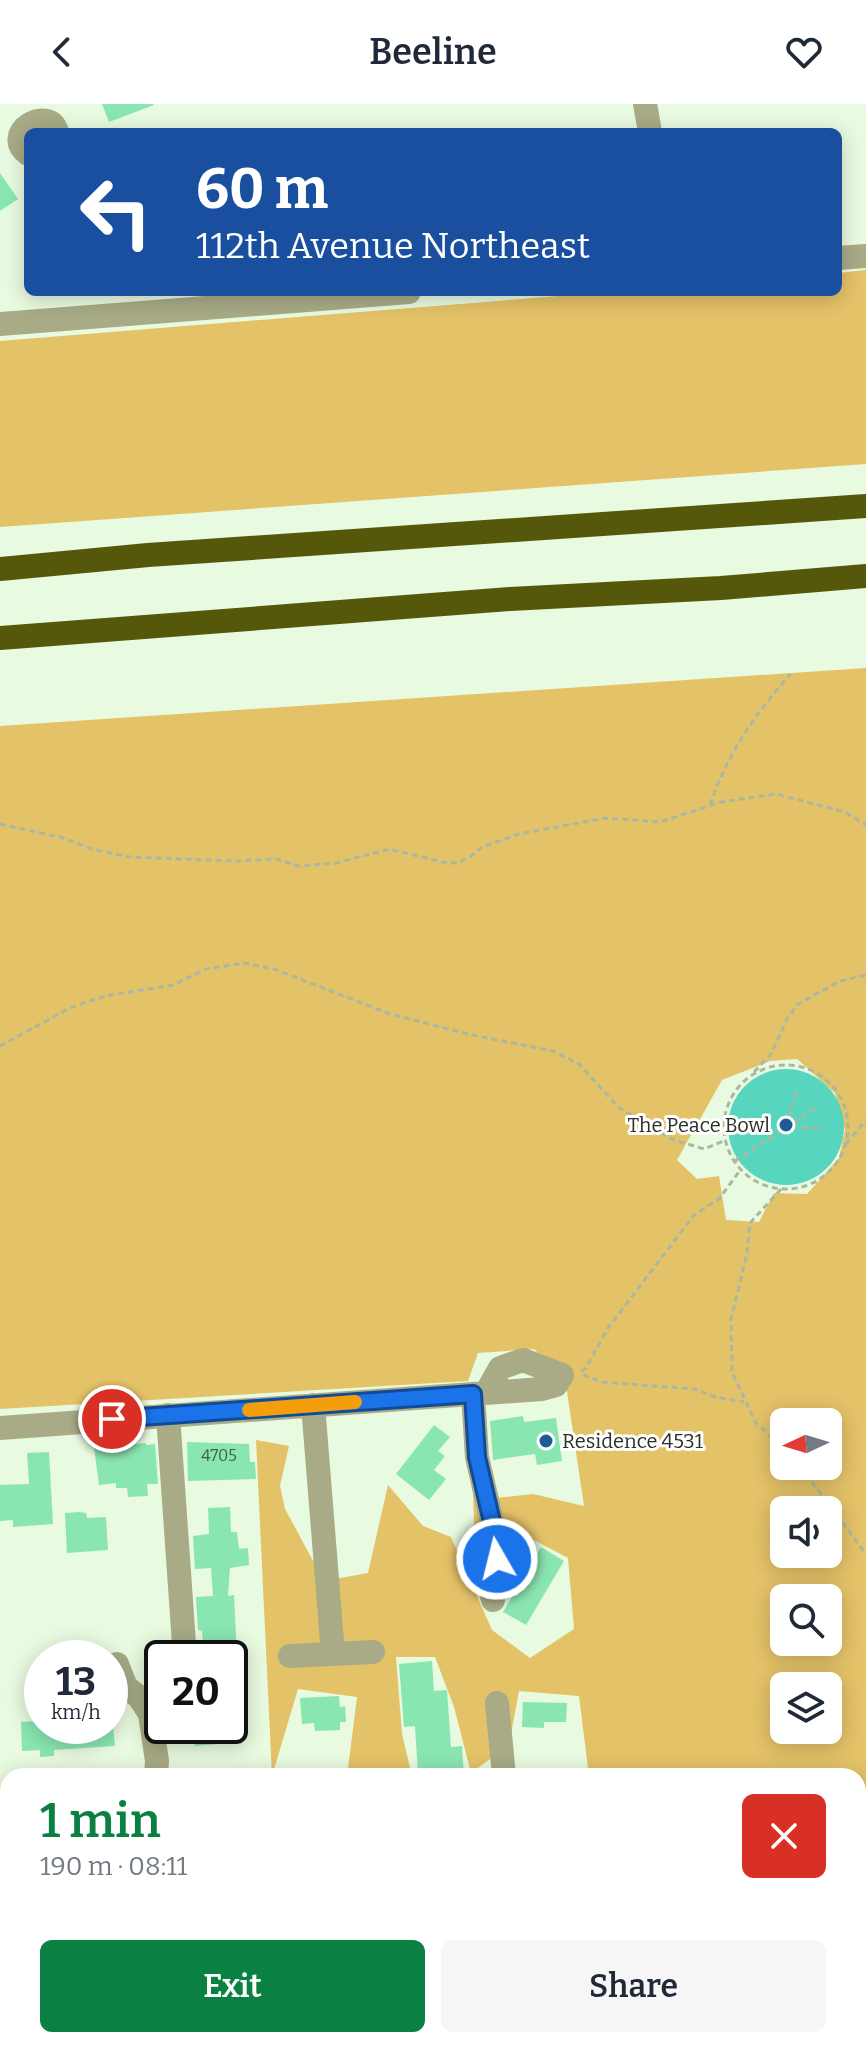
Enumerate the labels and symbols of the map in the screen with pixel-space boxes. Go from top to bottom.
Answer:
place label: The Peace Bowl [628,1113,770,1137]
marker: The Peace Bowl [777,1116,795,1134]
pin [78,1385,146,1453]
north arrow [770,1408,842,1480]
place label: Residence 4531 [562,1429,703,1453]
marker: Residence 4531 [537,1432,555,1450]
house number: 4705 [201,1446,237,1465]
position arrow [455,1517,539,1601]
speed limit sign: 20 [144,1640,248,1744]

